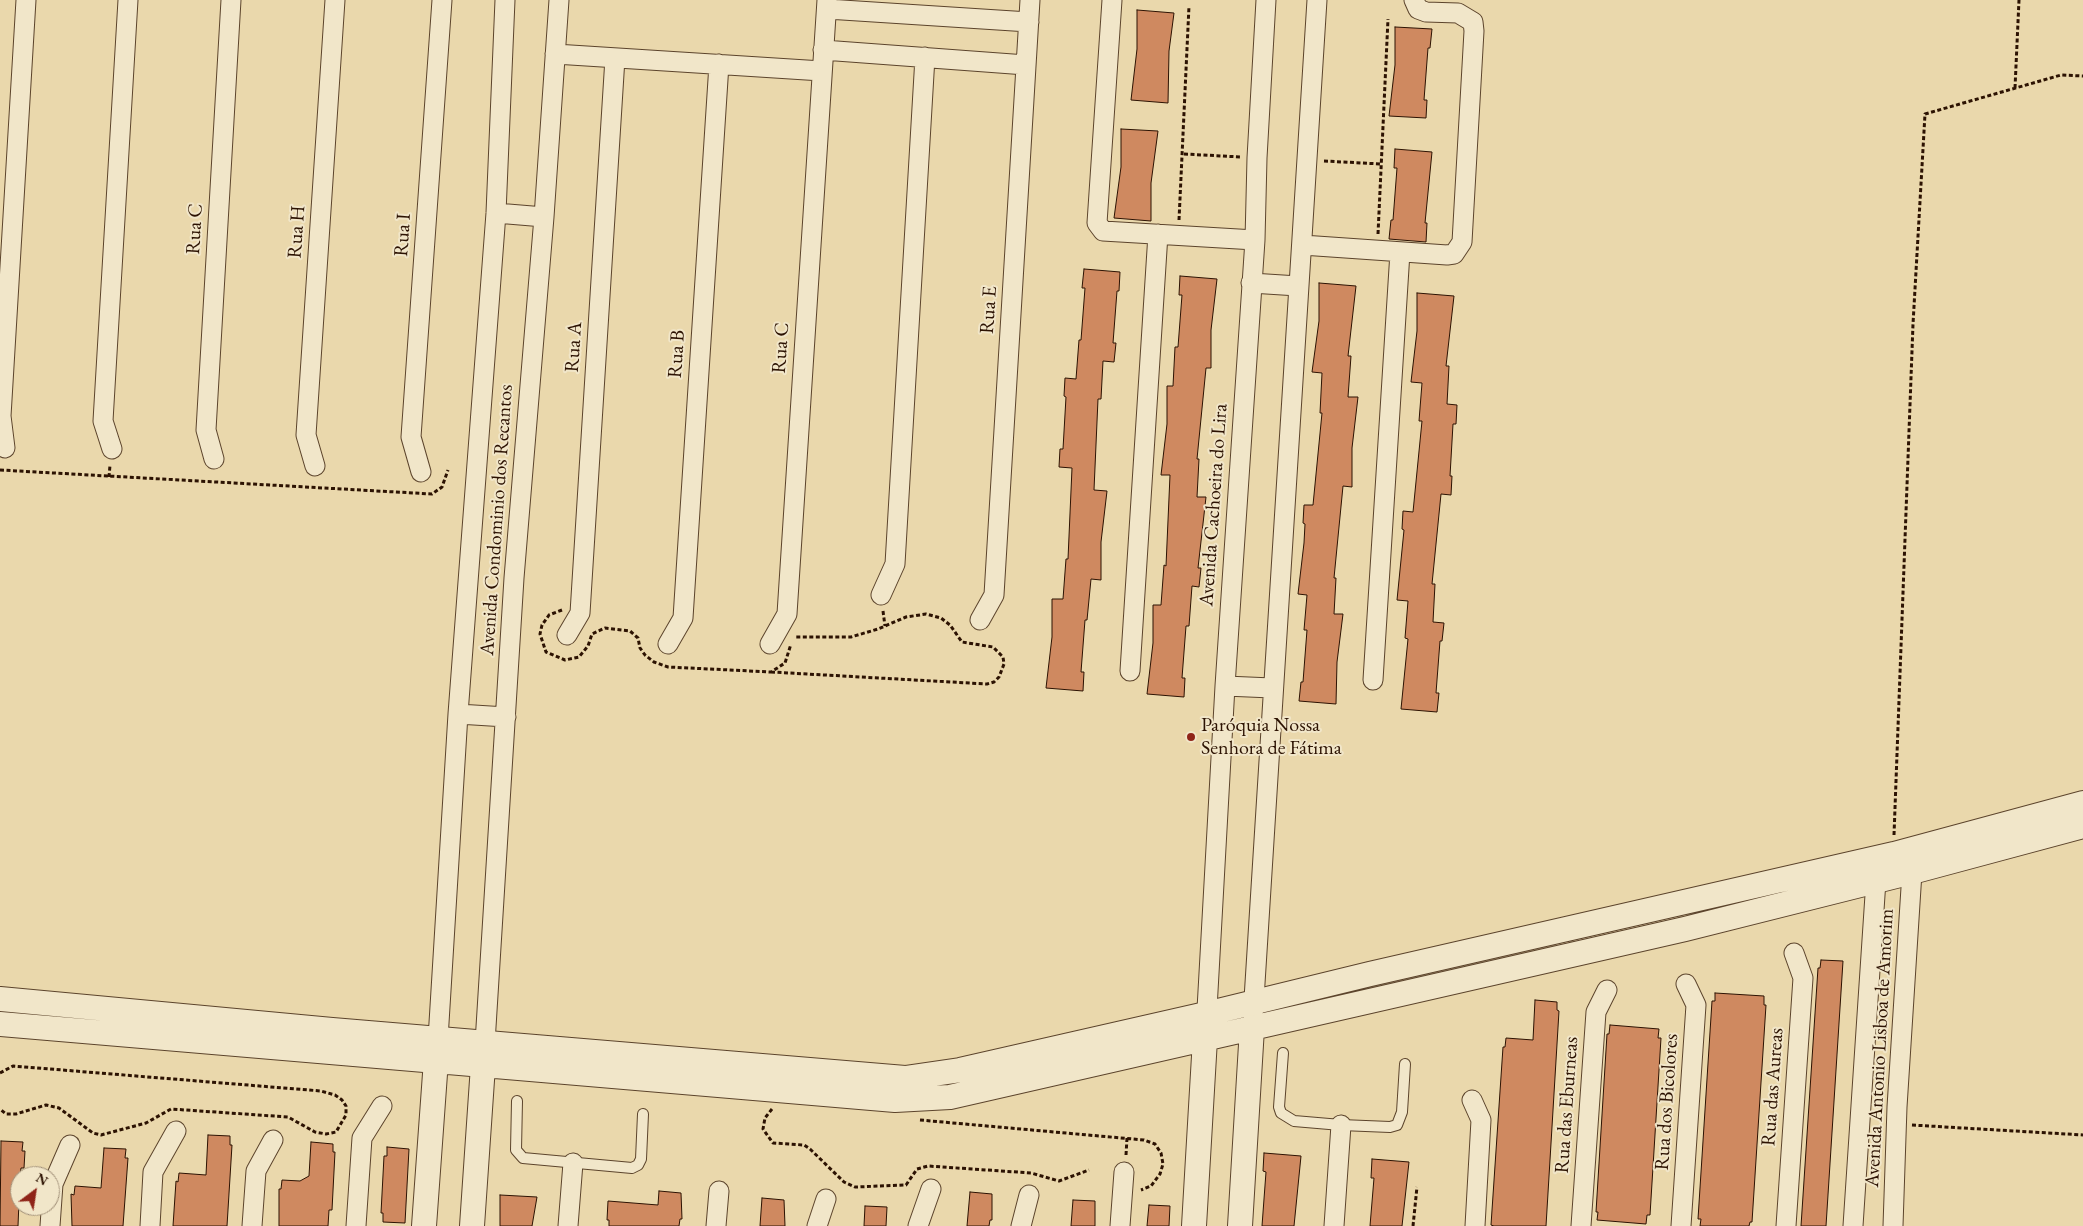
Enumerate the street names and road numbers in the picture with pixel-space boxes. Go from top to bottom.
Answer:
street label: Rua C [182,203,208,255]
street label: Rua H [283,205,311,259]
street label: Rua I [390,212,416,258]
street label: Rua E [975,285,1003,335]
street label: Rua A [560,321,588,373]
street label: Rua C [767,322,795,374]
street label: Rua B [663,329,691,379]
street label: Avenida Condominio dos Recantos [476,384,518,656]
street label: Avenida Cachoeira do Lira [1195,403,1233,607]
street label: Avenida Antonio Lisboa de Amorim [1861,908,1899,1188]
street label: Rua das Aureas [1757,1027,1789,1147]
street label: Rua dos Bicolores [1650,1033,1684,1171]
street label: Rua das Eburneas [1550,1036,1584,1174]

